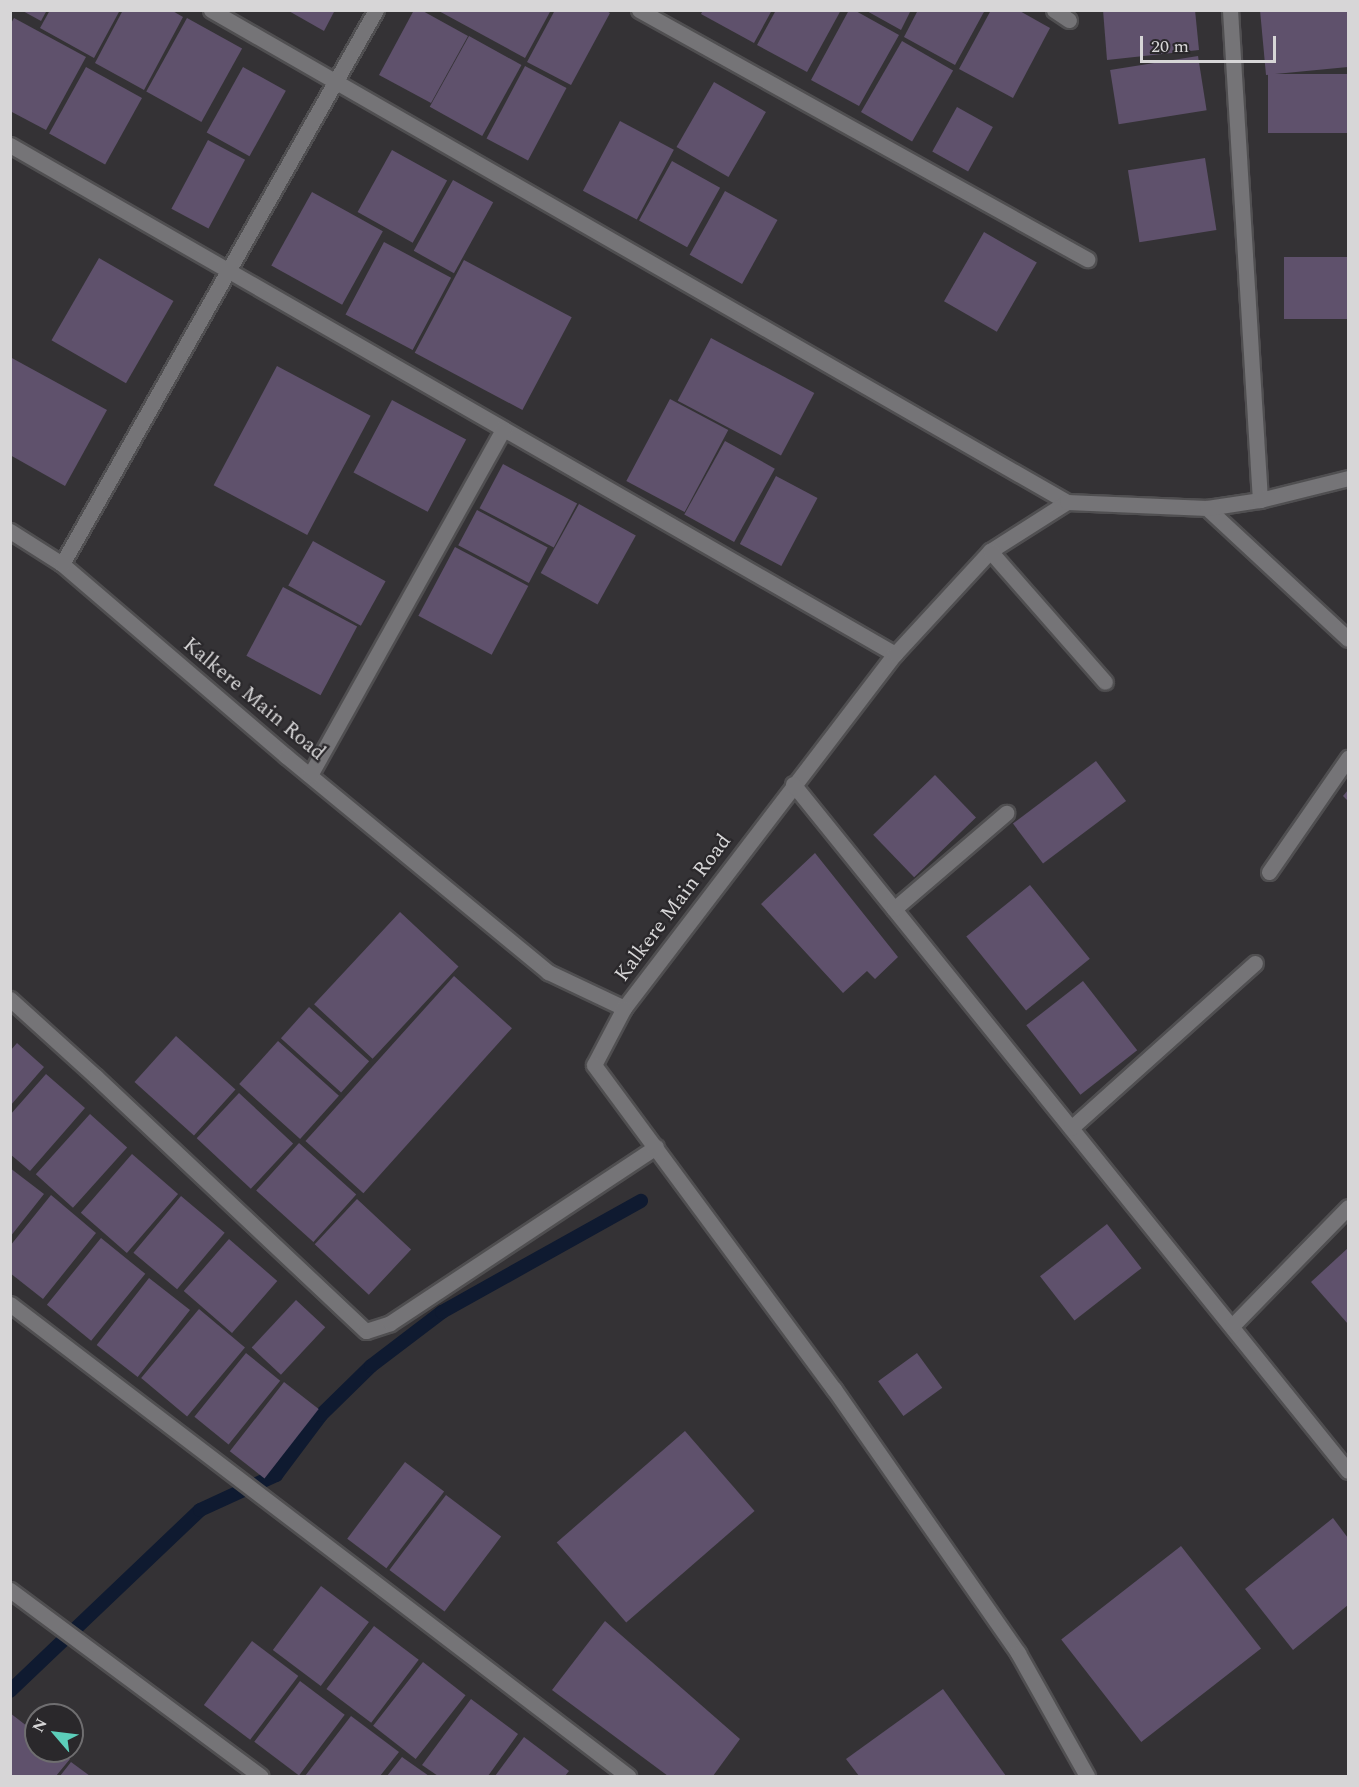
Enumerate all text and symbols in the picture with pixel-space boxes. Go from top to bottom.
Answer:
scale bar [1143,24,1280,62]
text: 20 m [1151,33,1189,60]
street label: Kalkere Main Road [178,632,330,766]
street label: Kalkere Main Road [609,829,737,987]
north arrow [24,1703,84,1763]
text: N [26,1714,54,1737]

